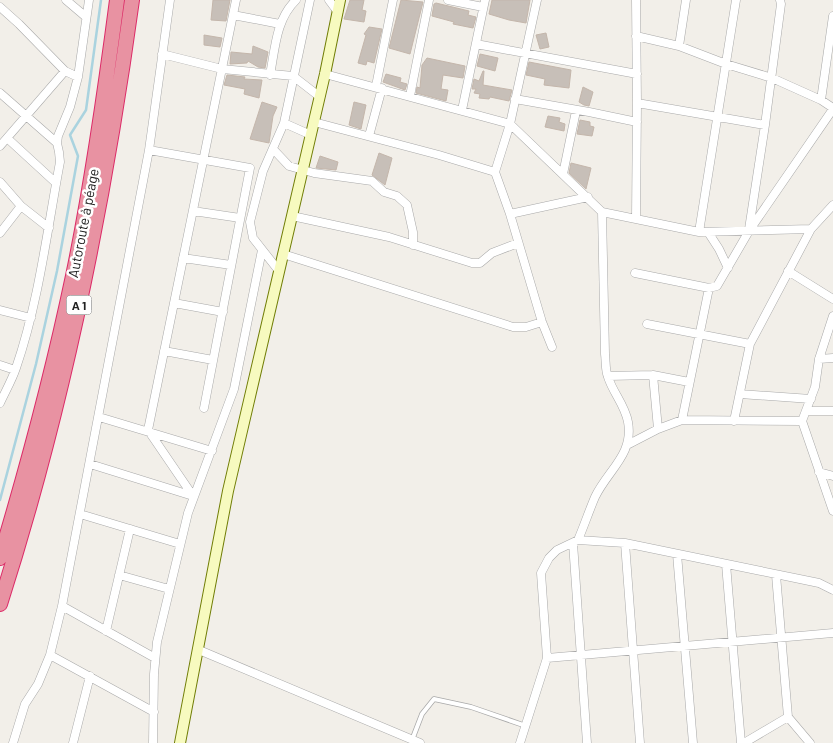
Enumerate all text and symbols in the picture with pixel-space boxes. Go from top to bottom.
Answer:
street label: Autoroute à péage [64,167,102,279]
road number: A 1 [66,296,92,314]

